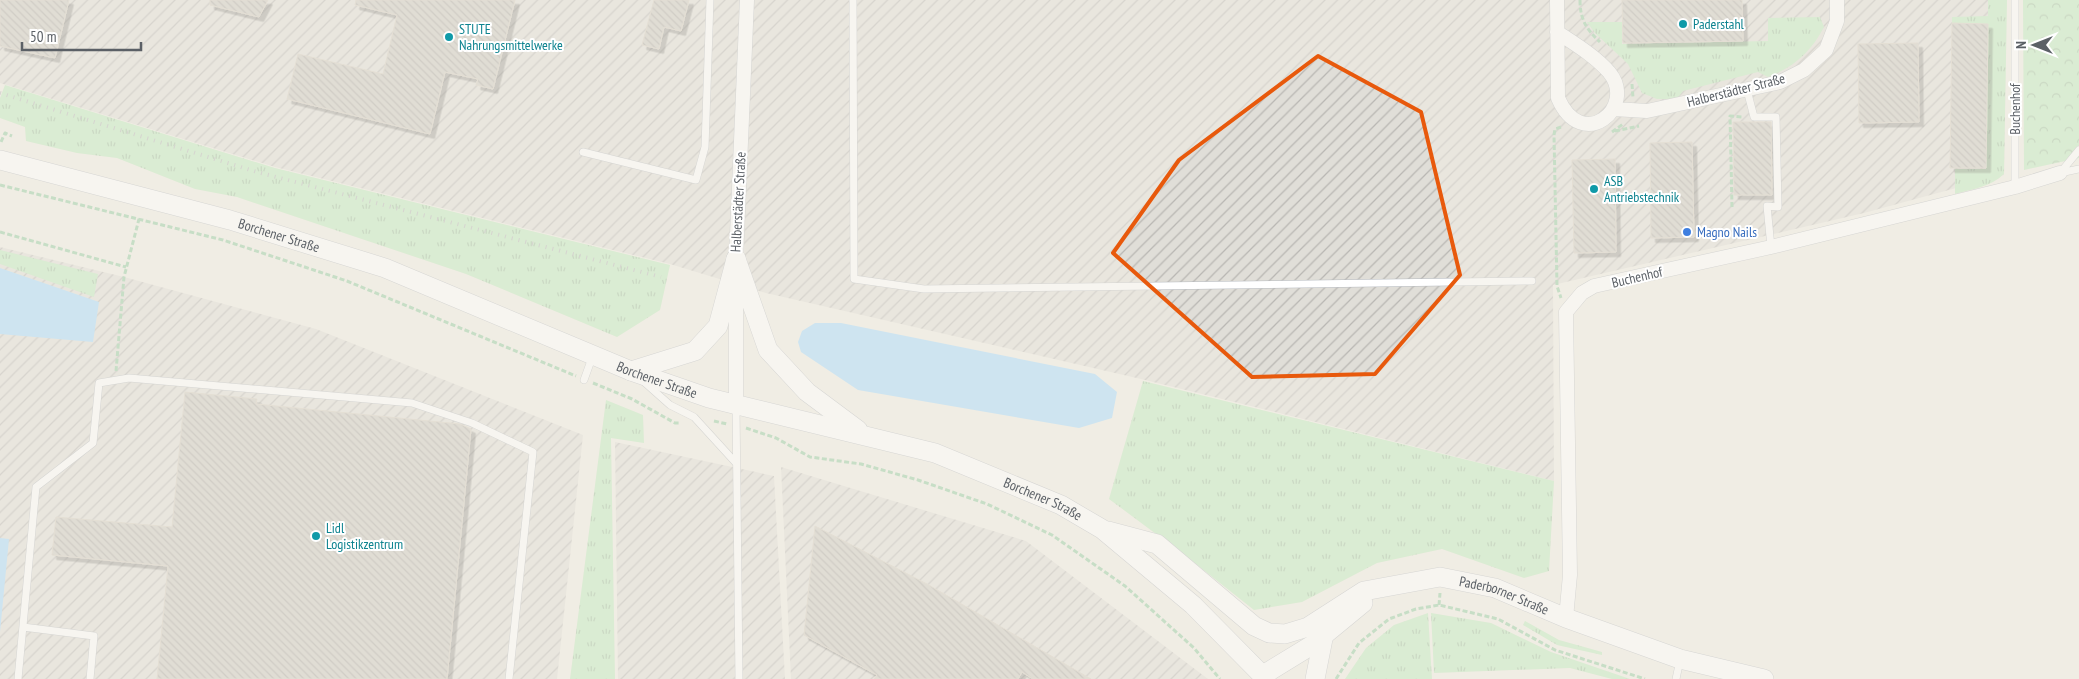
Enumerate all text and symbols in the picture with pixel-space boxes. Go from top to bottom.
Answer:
place label: Paderstahl [1693,15,1745,33]
marker: Paderstahl [1677,18,1689,30]
scale bar [22,20,141,52]
place label: STUTE Nahrungsmittelwerke [459,20,563,54]
north arrow [2009,20,2059,70]
text: 50 m [30,27,56,46]
marker: STUTE Nahrungsmittelwerke [443,31,455,43]
text: N [2012,41,2030,49]
street label: Halberstädter Straße [1685,69,1787,111]
street label: Buchenhof [2006,83,2024,135]
street label: Halberstädter Straße [726,151,750,253]
place label: ASB Antriebstechnik [1604,172,1680,206]
marker: ASB Antriebstechnik [1588,183,1600,195]
street label: Borchener Straße [236,214,322,256]
place label: Magno Nails [1697,223,1757,241]
marker: Magno Nails [1681,226,1693,238]
street label: Buchenhof [1610,262,1664,292]
street label: Borchener Straße [614,357,700,402]
street label: Borchener Straße [1001,473,1086,524]
place label: Lidl Logistikzentrum [326,519,403,553]
marker: Lidl Logistikzentrum [310,530,322,542]
street label: Paderborner Straße [1458,572,1552,619]

